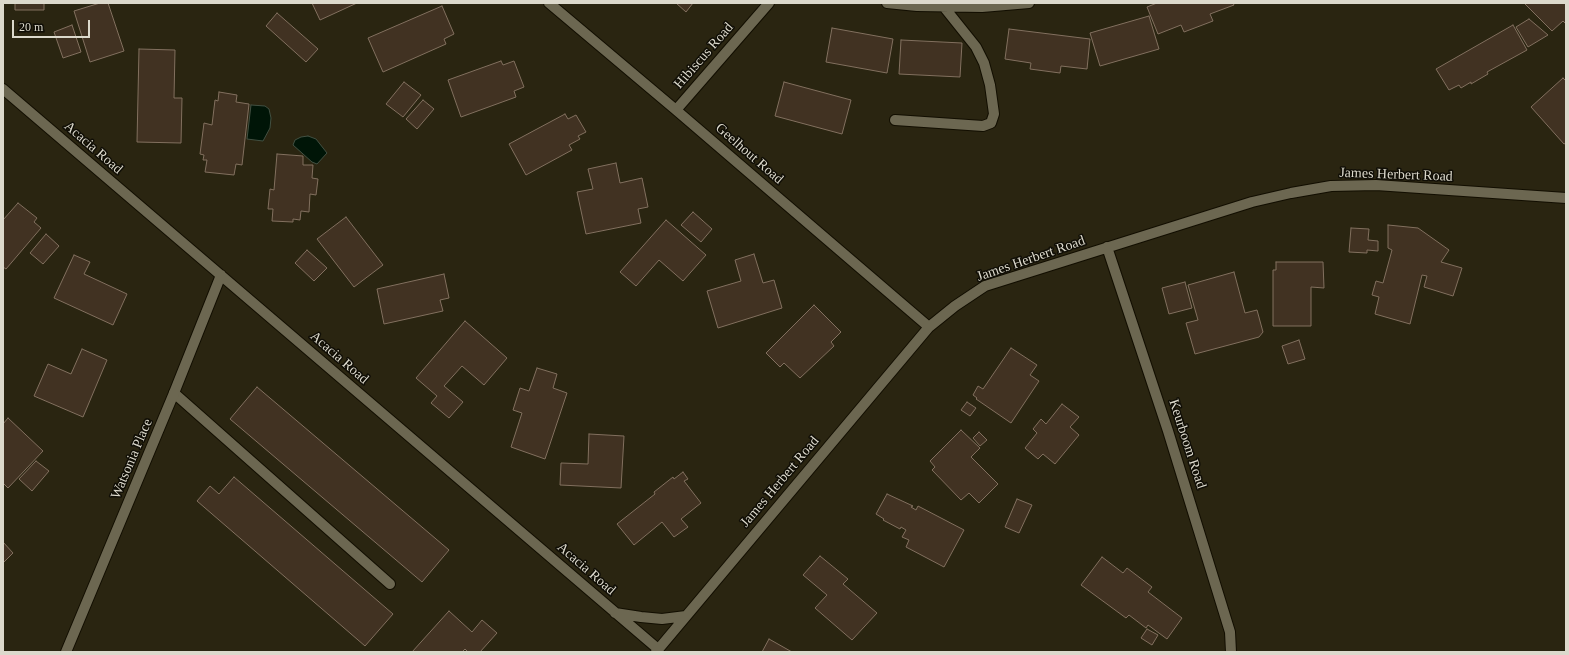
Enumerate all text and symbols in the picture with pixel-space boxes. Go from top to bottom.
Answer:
scale bar [14,12,92,38]
text: 20 m [19,20,43,34]
street label: Hibiscus Road [671,20,737,92]
street label: Acacia Road [60,118,126,178]
street label: Geelhout Road [712,120,786,188]
street label: James Herbert Road [1339,165,1453,185]
street label: James Herbert Road [975,233,1087,285]
street label: Acacia Road [306,328,372,388]
street label: Keurboom Road [1165,397,1209,491]
street label: Watsonia Place [108,416,156,502]
street label: James Herbert Road [737,433,823,531]
street label: Acacia Road [553,539,619,599]

